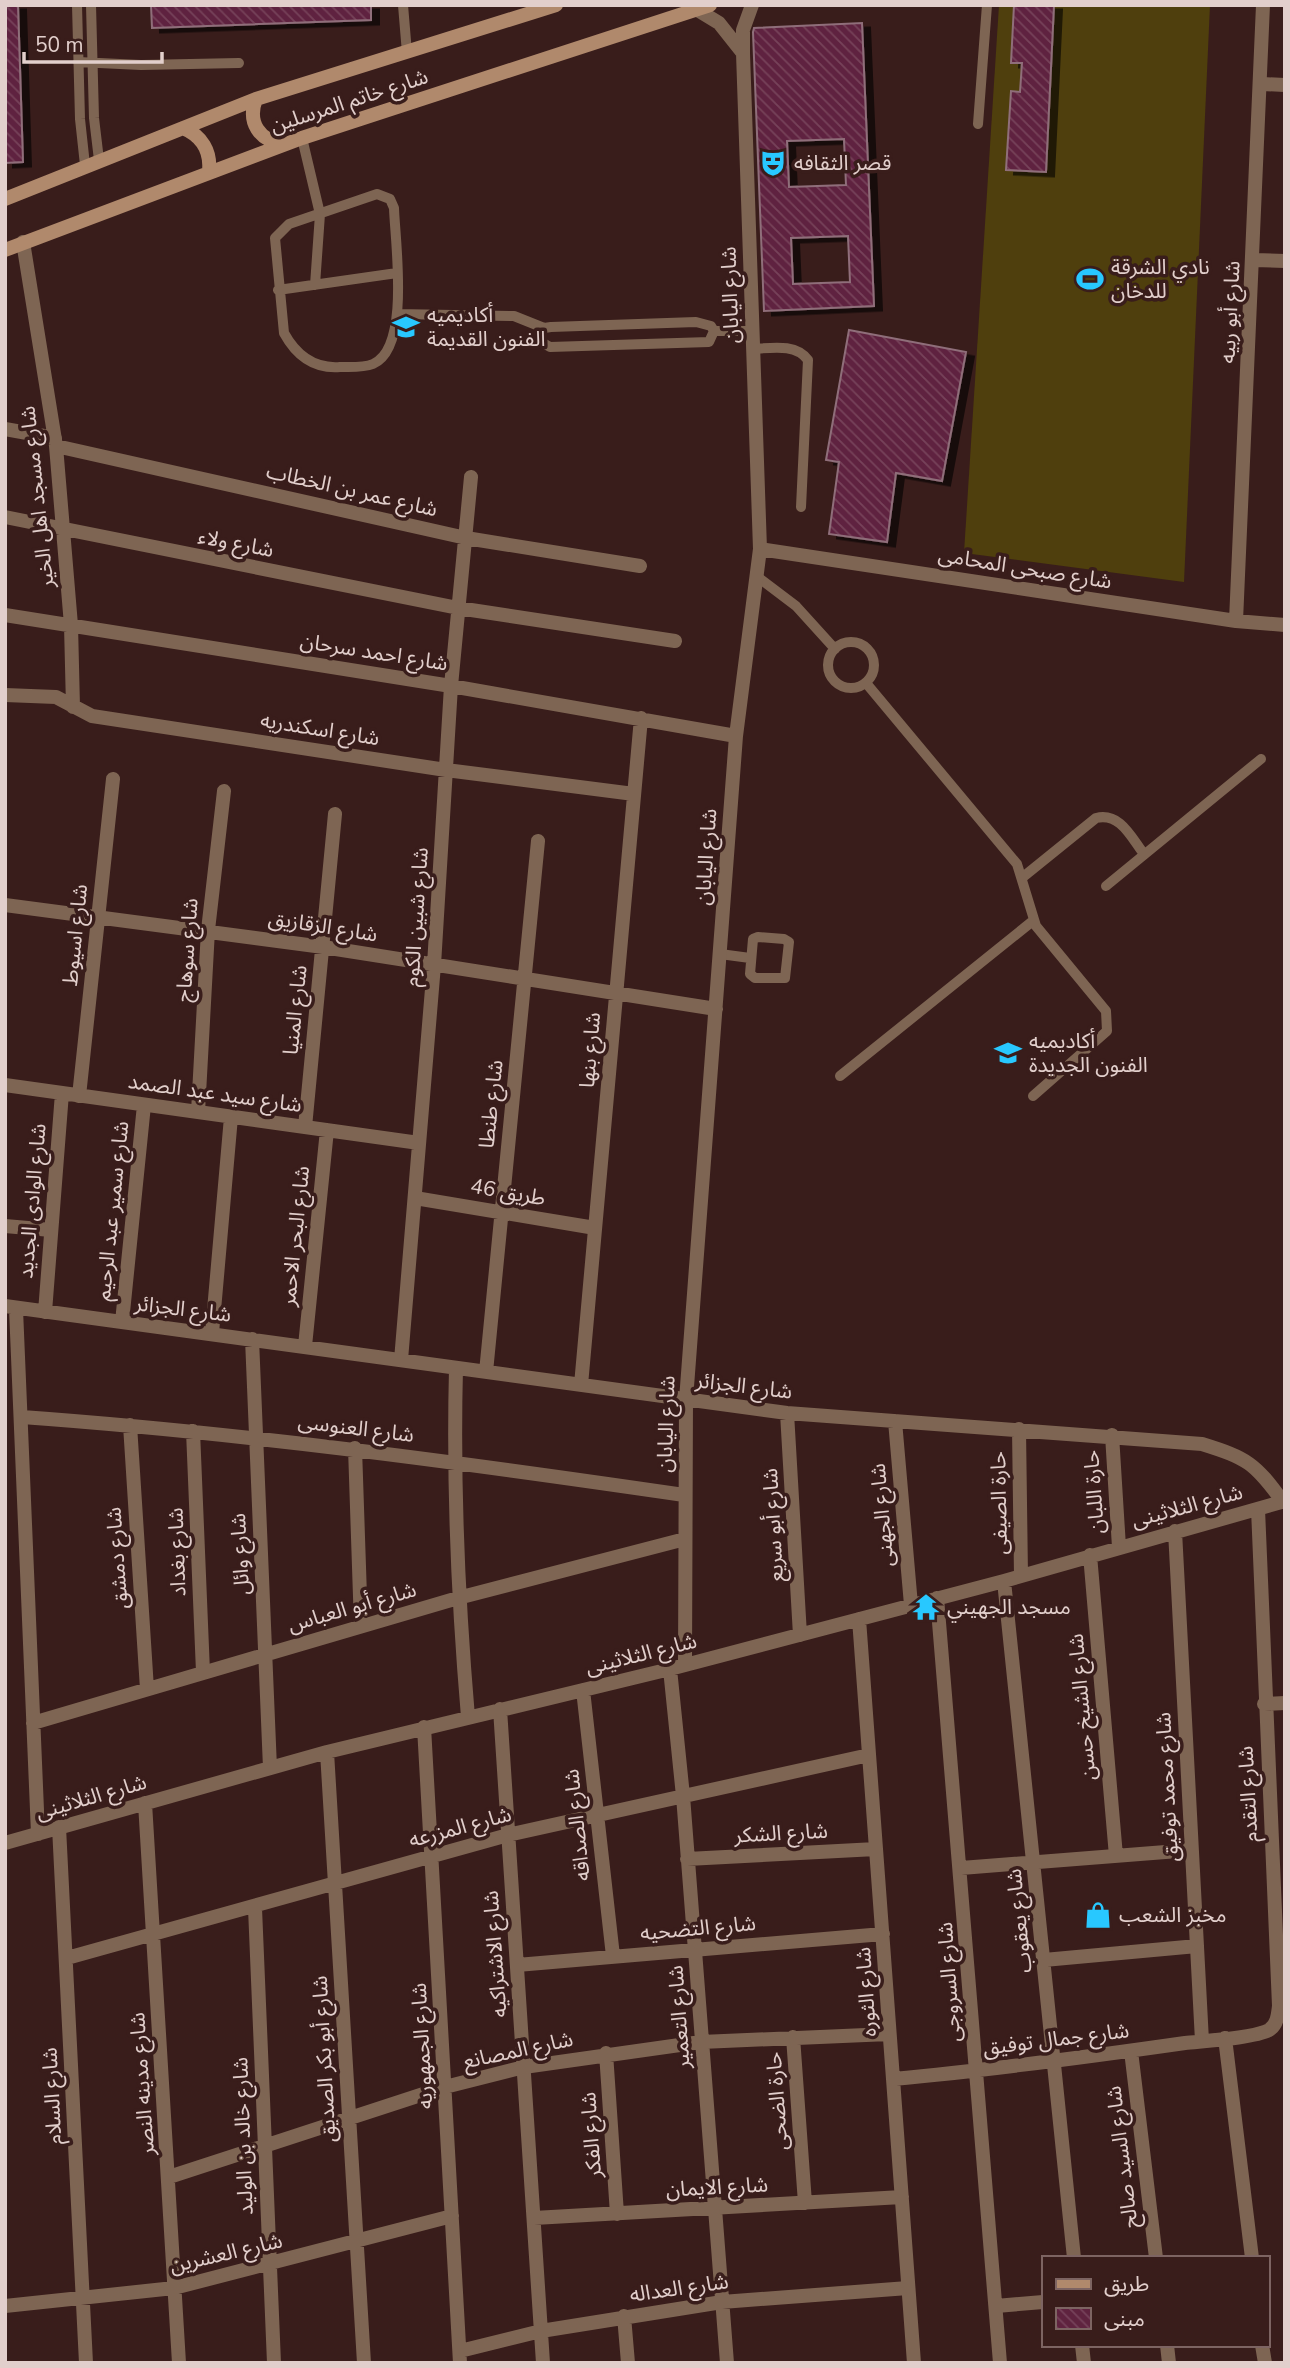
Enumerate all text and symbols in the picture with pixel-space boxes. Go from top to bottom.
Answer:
scale bar [24,21,163,65]
text: 50 m [35,31,84,59]
street label: شارع خاتم المرسلين [266,62,432,141]
theatre icon: قصر الثقافه [758,148,788,178]
place label: قصر الثقافه [794,149,891,177]
street label: شارع اليابان [714,246,747,344]
place label: نادي الشرقة للدخان [1111,253,1210,305]
street label: شارع أبو ربيه [1213,260,1248,364]
sports icon: نادي الشرقة للدخان [1075,264,1105,294]
place label: أكاديميه الفنون القديمة [427,301,545,353]
school or university icon: أكاديميه الفنون القديمة [391,312,421,342]
street label: شارع مسجد اهل الخير [14,404,62,590]
street label: شارع عمر بن الخطاب [263,457,440,524]
street label: شارع ولاء [196,522,276,565]
street label: شارع صبحى المحامى [936,540,1114,597]
street label: شارع احمد سرحان [298,627,450,678]
street label: شارع اسكندريه [258,706,382,753]
street label: شارع اليابان [689,808,724,906]
street label: شارع شبين الكوم [397,846,437,988]
street label: شارع اسيوط [56,883,95,987]
street label: شارع سوهاج [169,897,206,1003]
street label: شارع الزقازيق [266,904,380,949]
street label: شارع المنيا [276,964,315,1056]
street label: شارع بنها [573,1011,608,1089]
place label: أكاديميه الفنون الجديدة [1029,1027,1148,1079]
school or university icon: أكاديميه الفنون الجديدة [993,1038,1023,1068]
street label: شارع طنطا [472,1058,511,1150]
street label: شارع سيد عبد الصمد [126,1067,304,1120]
street label: شارع سمير عبد الرحيم [89,1120,136,1302]
street label: شارع الوادى الجديد [11,1122,54,1280]
street label: شارع البحر الاحمر [274,1164,317,1309]
street label: طريق 46 [468,1172,548,1212]
street label: شارع الجزائر [132,1289,233,1330]
street label: شارع الجزائر [693,1366,794,1407]
street label: شارع اليابان [650,1375,683,1473]
street label: شارع العنوسى [296,1407,416,1450]
street label: حارة اللبان [1077,1449,1111,1535]
street label: حارة الصيفى [984,1451,1014,1555]
street label: شارع الجهنى [864,1462,901,1568]
street label: شارع أبو سريع [756,1467,791,1583]
street label: شارع الثلاثينى [1128,1478,1246,1535]
street label: شارع دمشق [99,1506,136,1610]
street label: شارع بغداد [161,1507,194,1597]
street label: شارع وائل [224,1512,257,1596]
street label: شارع أبو العباس [285,1575,420,1640]
temple icon: مسجد الجهيني [911,1592,941,1622]
place label: مسجد الجهيني [947,1593,1071,1623]
street label: شارع الثلاثينى [582,1627,700,1682]
street label: شارع الشيخ حسن [1062,1632,1103,1781]
street label: شارع محمد توفيق [1149,1711,1186,1863]
street label: شارع التقدم [1231,1745,1266,1843]
street label: شارع الصداقه [557,1767,598,1882]
street label: شارع الثلاثينى [32,1768,150,1827]
street label: شارع المزرعه [406,1800,515,1855]
street label: شارع الشكر [733,1817,829,1850]
street label: شارع يعقوب [1000,1867,1039,1975]
street label: شارع الاشتراكيه [477,1889,514,2018]
shop icon: مخبز الشعب [1083,1900,1113,1930]
place label: مخبز الشعب [1119,1901,1227,1929]
street label: شارع التضحيه [639,1909,757,1948]
street label: شارع السروجى [931,1921,968,2043]
street label: شارع الثوره [849,1946,884,2038]
street label: شارع التعمير [661,1964,698,2071]
street label: شارع أبو بكر الصديق [306,1975,343,2143]
street label: شارع الجمهوريه [405,1982,440,2110]
street label: شارع مدينه النصر [123,2011,162,2158]
street label: شارع جمال توفيق [981,2016,1131,2063]
street label: شارع المصانع [460,2025,576,2076]
street label: شارع السلام [35,2047,71,2145]
street label: حارة الضحى [760,2051,794,2151]
street label: شارع خالد بن الوليد [226,2057,261,2215]
street label: شارع السيد صالح [1099,2084,1146,2230]
street label: شارع الفكر [574,2091,609,2180]
street label: شارع الايمان [665,2170,769,2205]
street label: شارع العشرين [167,2226,285,2281]
legend [1042,2256,1269,2347]
street label: شارع العداله [628,2267,730,2310]
text: طريق [1104,2270,1149,2298]
text: مبنى [1104,2305,1145,2333]

